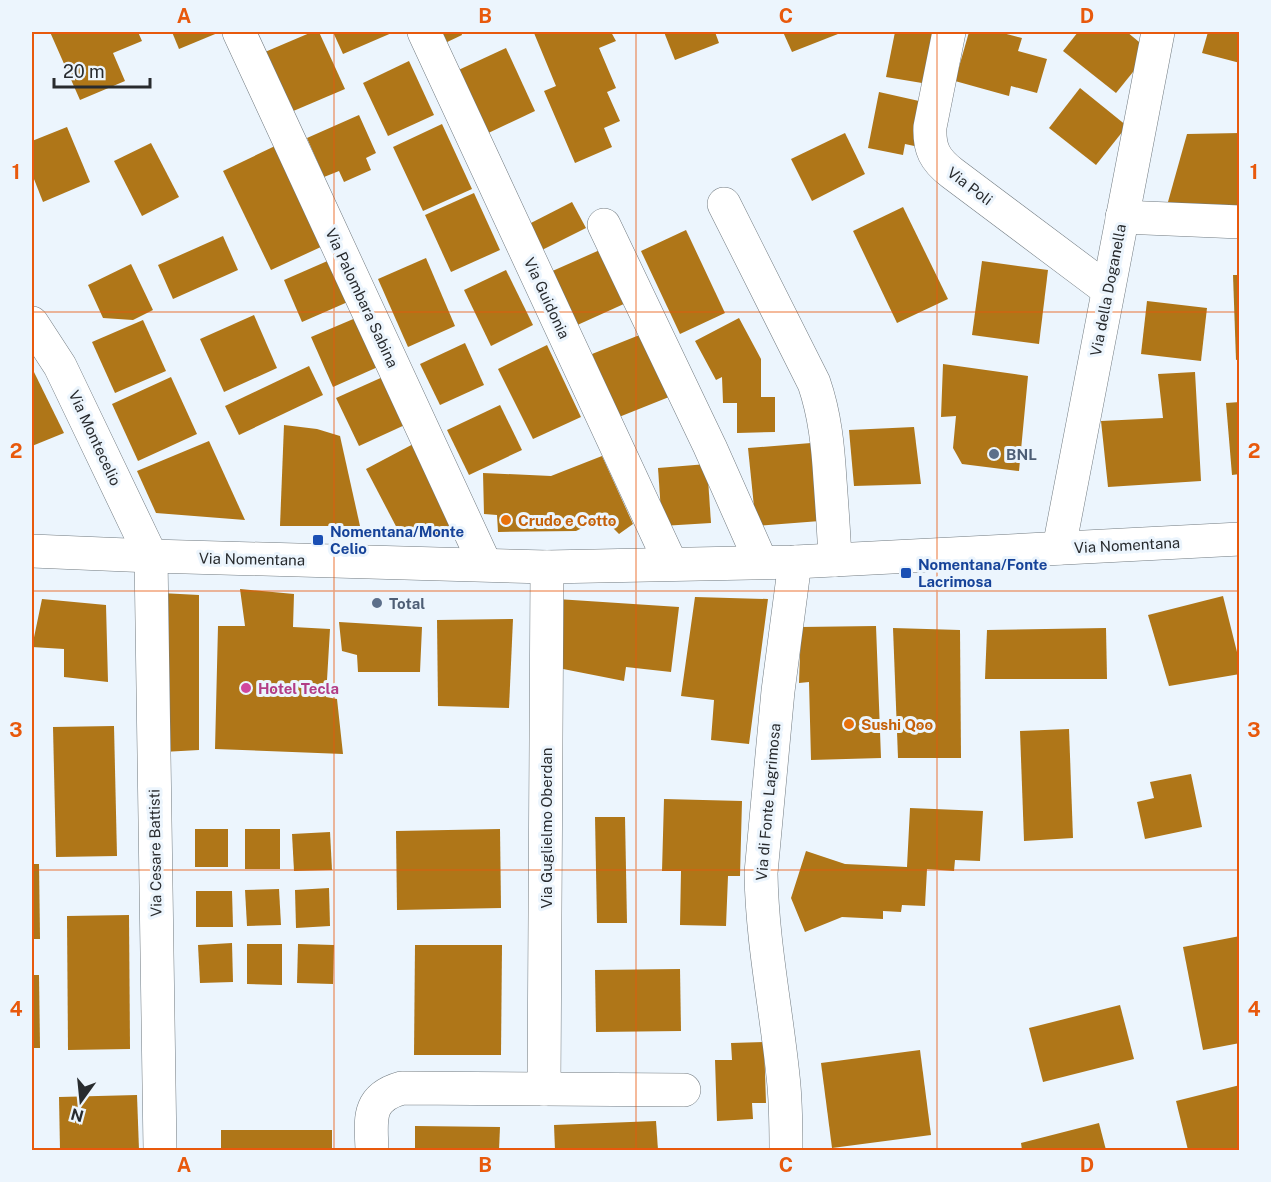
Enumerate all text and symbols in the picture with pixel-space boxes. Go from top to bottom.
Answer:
text: A [177,4,191,28]
text: B [478,4,492,28]
text: C [779,4,793,28]
text: D [1080,4,1094,28]
scale bar [54,51,150,89]
text: 20 m [63,61,105,82]
text: 1 [12,160,20,184]
text: 1 [1250,160,1258,184]
street label: Via Poli [944,164,996,208]
street label: Via della Doganella [1087,223,1129,357]
street label: Via Palombara Sabina [322,226,402,370]
street label: Via Guidonia [521,255,573,341]
street label: Via Montecelio [66,388,124,488]
text: 2 [10,439,22,463]
text: 2 [1248,439,1260,463]
place label: BNL [1006,446,1037,463]
marker: BNL [987,447,1001,461]
place label: Crudo e Cotto [518,512,617,529]
marker: Crudo e Cotto [499,513,513,527]
place label: Nomentana/Monte Celio [330,523,464,557]
marker: Nomentana/Monte Celio [311,533,325,547]
street label: Via Nomentana [1074,534,1180,556]
street label: Via Nomentana [199,550,305,568]
place label: Nomentana/Fonte Lacrimosa [918,556,1047,590]
marker: Nomentana/Fonte Lacrimosa [899,566,913,580]
place label: Total [389,595,425,612]
marker: Total [370,596,384,610]
place label: Hotel Tecla [258,680,339,697]
marker: Hotel Tecla [239,681,253,695]
place label: Sushi Qoo [861,716,934,733]
marker: Sushi Qoo [842,717,856,731]
text: 3 [9,718,23,742]
text: 3 [1247,718,1261,742]
street label: Via di Fonte Lagrimosa [753,722,783,882]
street label: Via Guglielmo Oberdan [538,748,555,908]
street label: Via Cesare Battisti [145,789,165,917]
text: 4 [9,997,23,1021]
text: 4 [1247,997,1261,1021]
north arrow [51,1071,111,1131]
text: N [69,1104,86,1126]
text: A [177,1153,191,1177]
text: B [478,1153,492,1177]
text: C [779,1153,793,1177]
text: D [1080,1153,1094,1177]

